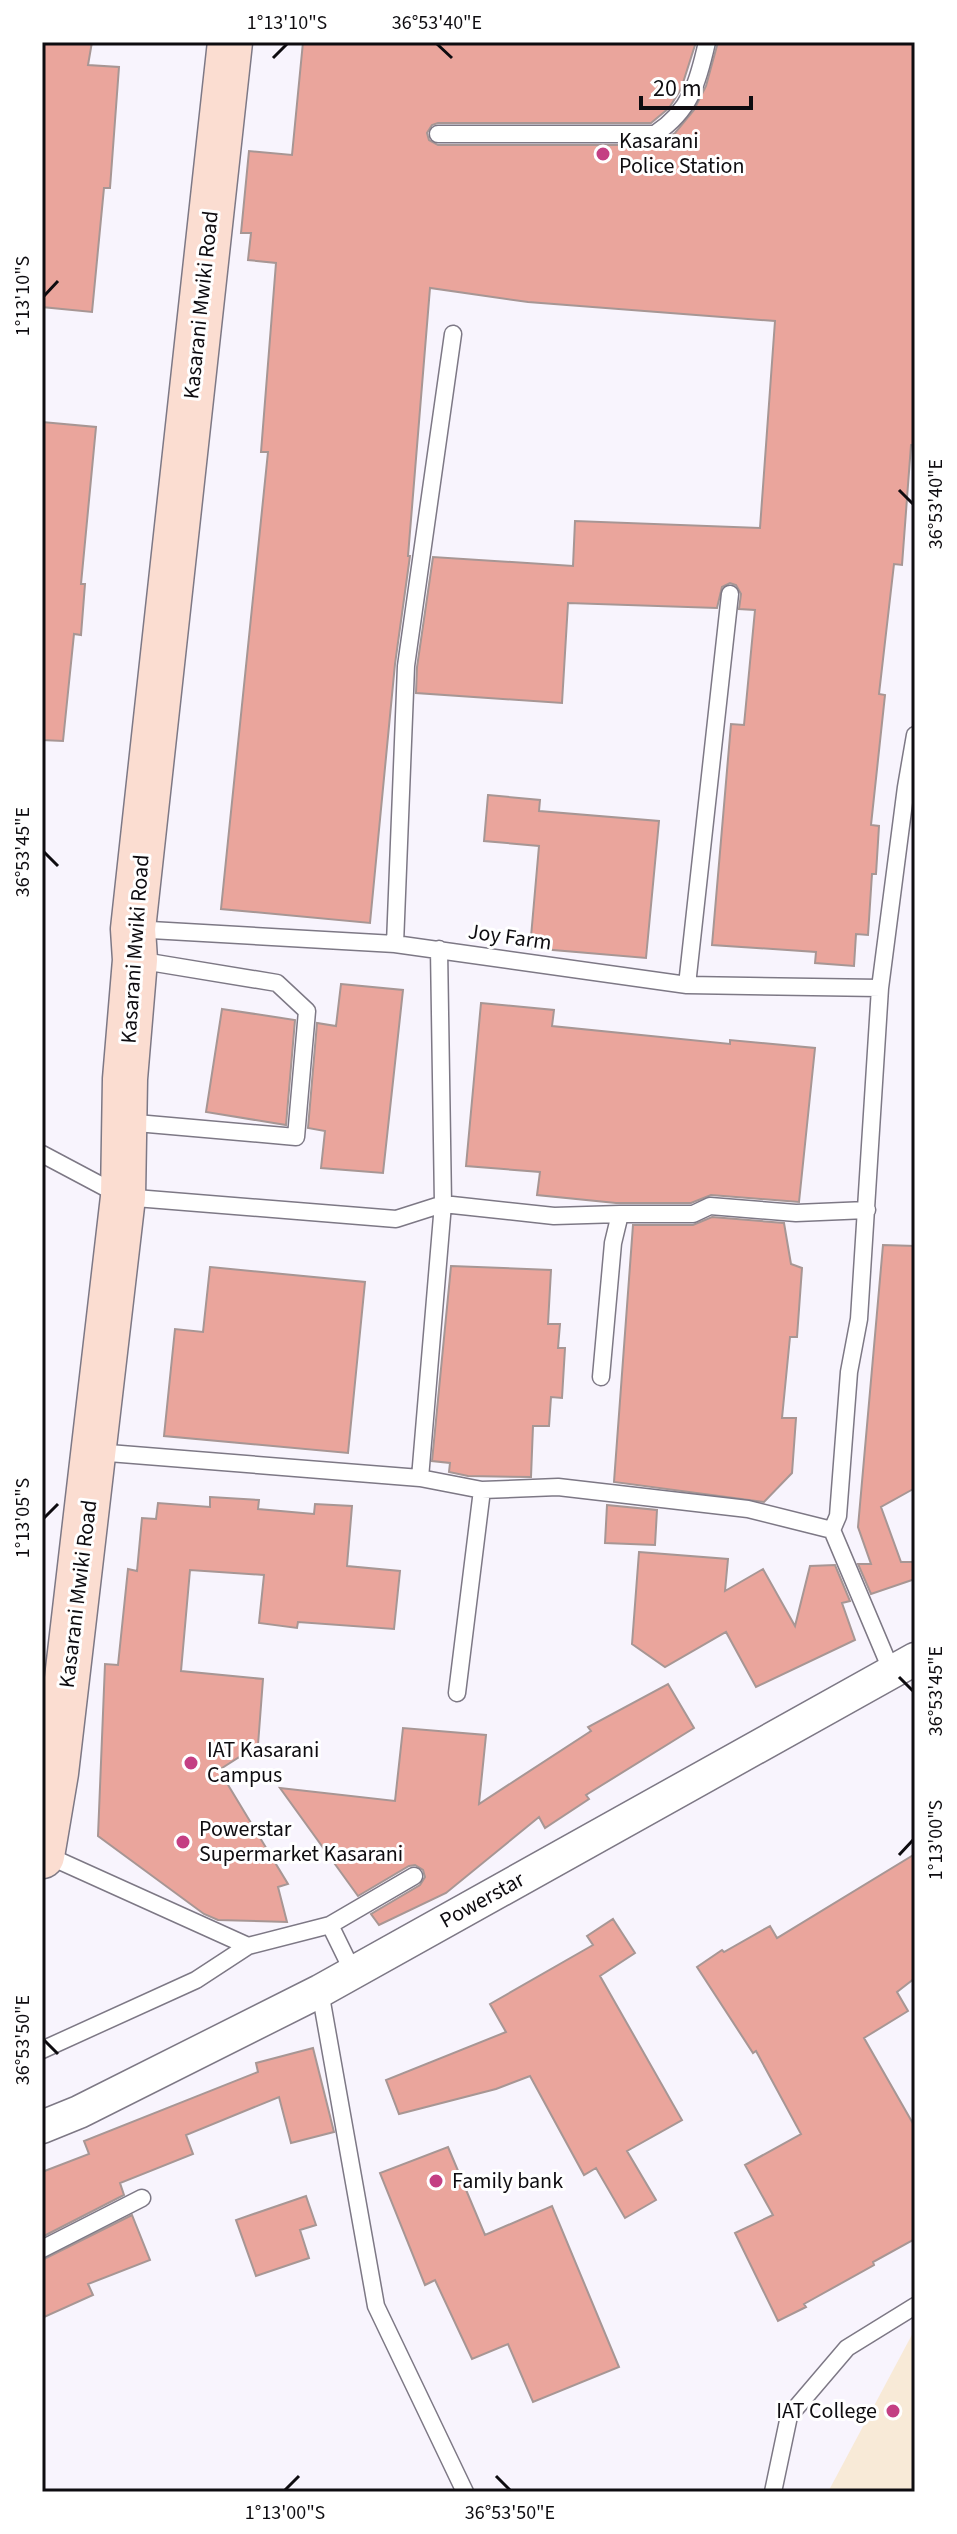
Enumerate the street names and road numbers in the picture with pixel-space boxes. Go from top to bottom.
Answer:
street label: Kasarani Mwiki Road [175,209,227,401]
street label: Kasarani Mwiki Road [112,853,158,1045]
street label: Joy Farm [466,915,554,959]
street label: Kasarani Mwiki Road [51,1498,105,1690]
street label: Powerstar [434,1863,530,1936]

